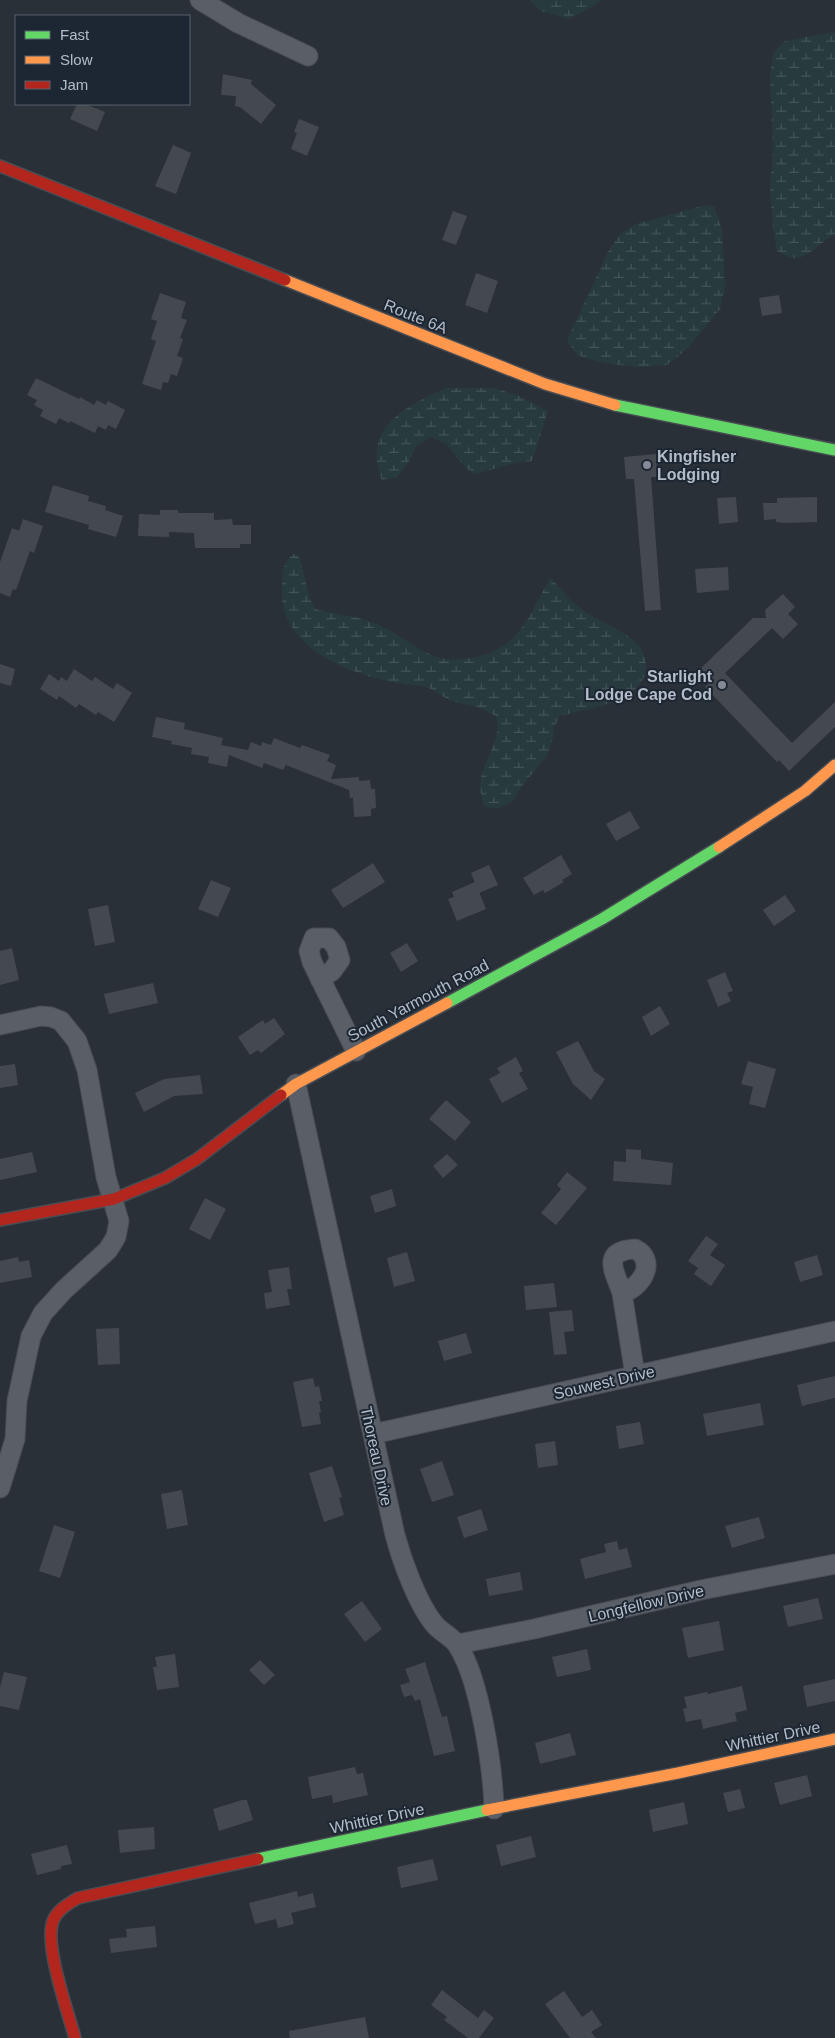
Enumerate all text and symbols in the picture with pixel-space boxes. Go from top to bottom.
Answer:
legend [15,15,190,105]
text: Fast [60,26,90,43]
text: Slow [60,51,93,68]
text: Jam [60,76,88,93]
street label: Route 6A [382,296,450,337]
place label: Kingfisher Lodging [657,448,736,483]
marker: Kingfisher Lodging [641,459,653,471]
place label: Starlight Lodge Cape Cod [585,668,713,703]
marker: Starlight Lodge Cape Cod [716,679,728,691]
street label: South Yarmouth Road [345,956,491,1045]
street label: Souwest Drive [552,1363,656,1402]
street label: Thoreau Drive [358,1405,395,1508]
street label: Longfellow Drive [587,1582,706,1625]
street label: Whittier Drive [724,1718,822,1755]
street label: Whittier Drive [328,1800,426,1837]

